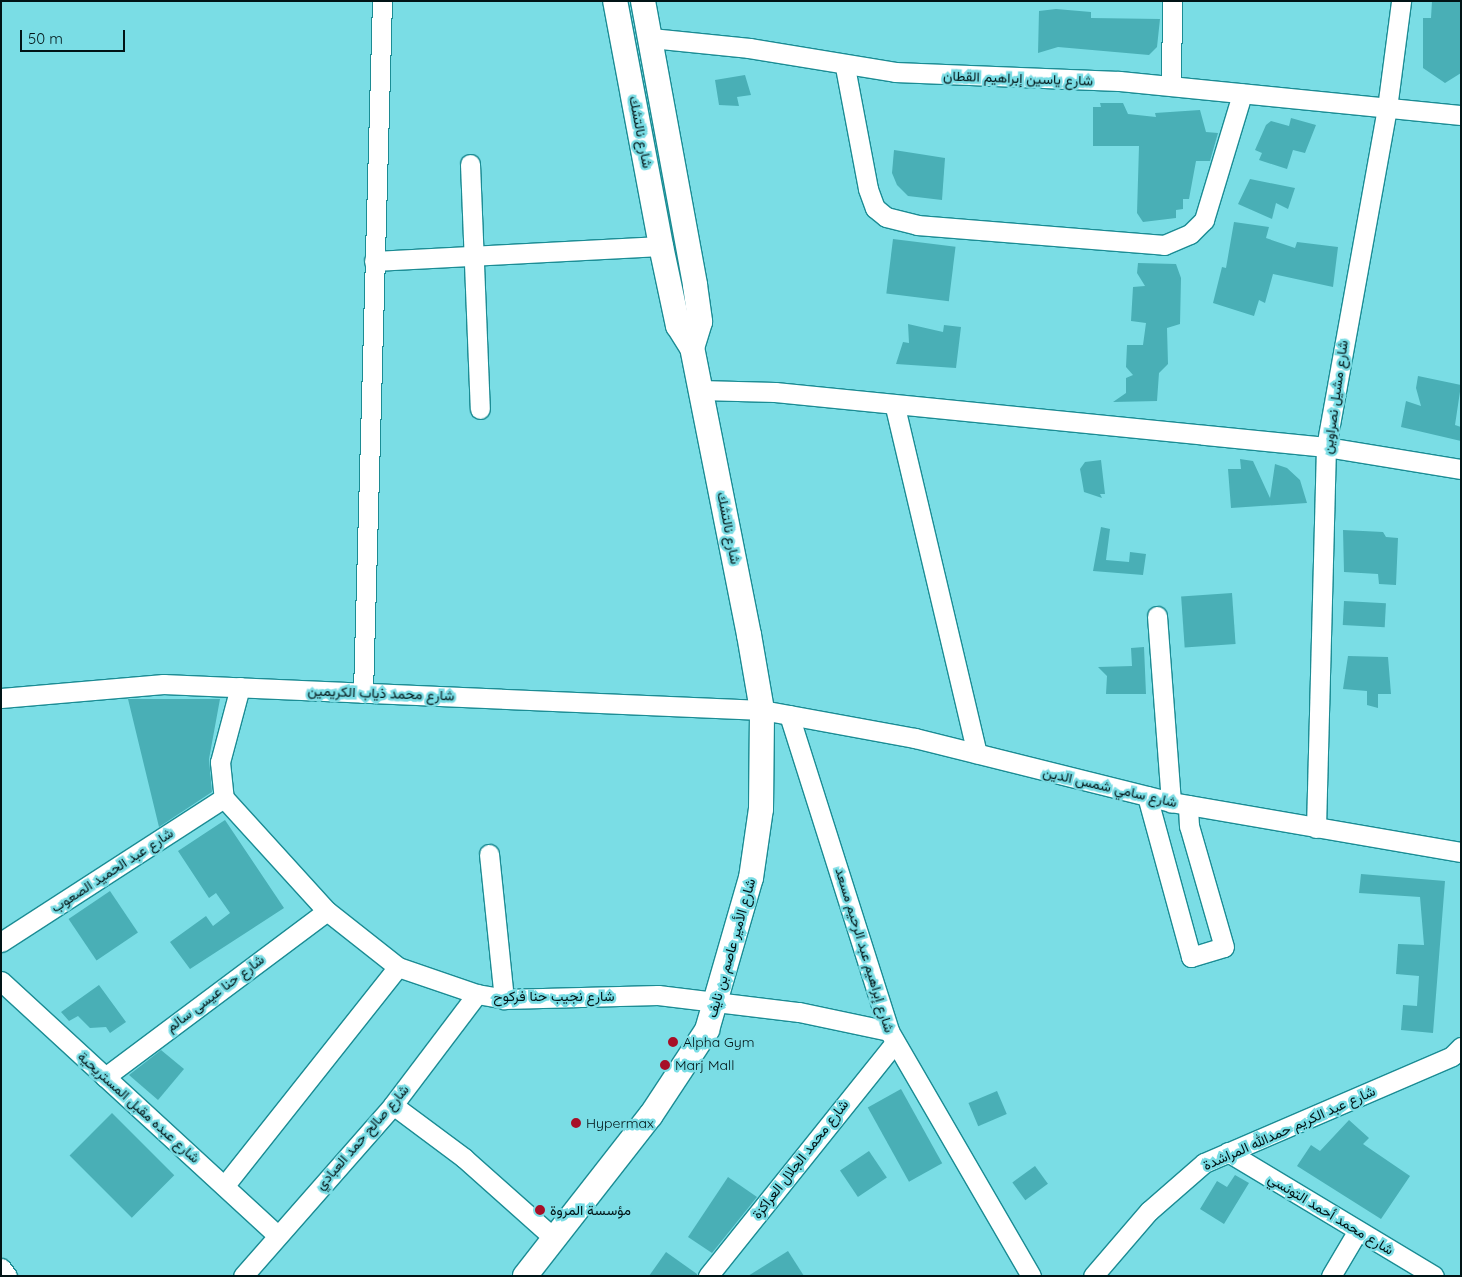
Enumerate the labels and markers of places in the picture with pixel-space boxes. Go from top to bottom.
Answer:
place label: Alpha Gym [683,1034,754,1050]
marker: Alpha Gym [667,1036,679,1048]
place label: Marj Mall [675,1057,734,1073]
marker: Marj Mall [659,1059,671,1071]
place label: Hypermax [586,1115,654,1131]
marker: Hypermax [570,1117,582,1129]
place label: مؤسسة المروة [550,1202,631,1218]
marker: مؤسسة المروة [534,1204,546,1216]

